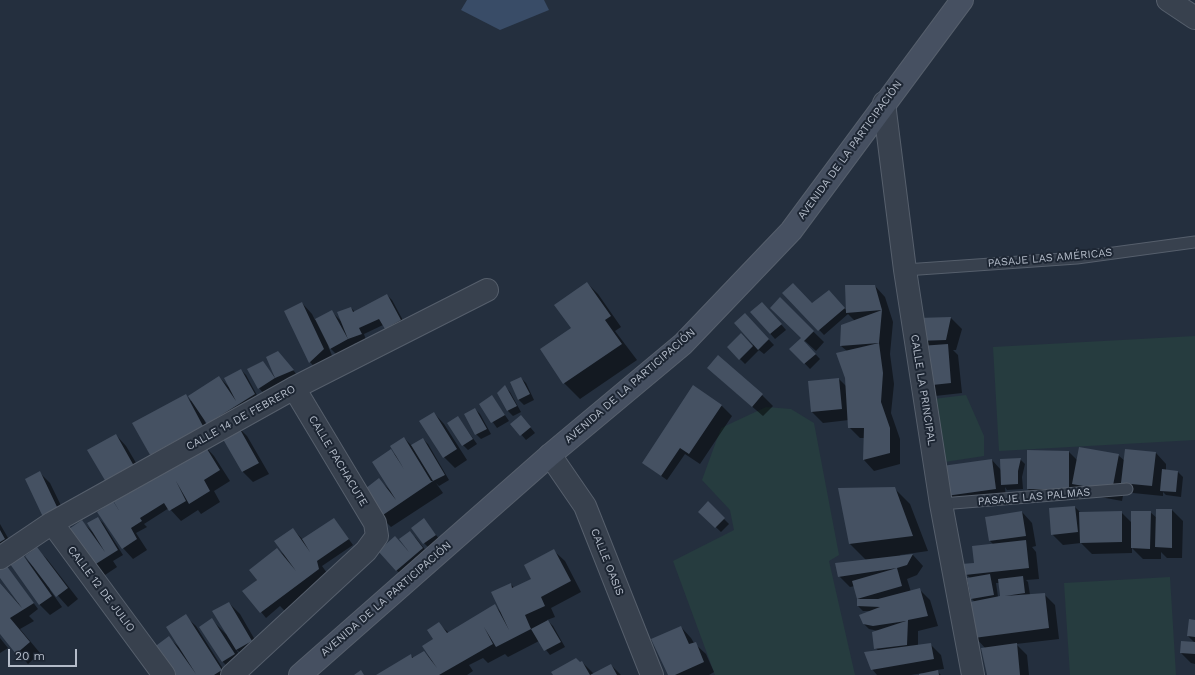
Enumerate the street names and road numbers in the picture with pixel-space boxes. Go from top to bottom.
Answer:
street label: AVENIDA DE LA PARTICIPACIÓN [795,78,905,222]
street label: PASAJE LAS AMÉRICAS [987,246,1113,270]
street label: AVENIDA DE LA PARTICIPACIÓN [562,326,698,446]
street label: CALLE LA PRINCIPAL [908,333,938,447]
street label: CALLE 14 DE FEBRERO [184,382,298,454]
street label: CALLE PACHACUTE [306,413,370,509]
street label: PASAJE LAS PALMAS [977,486,1091,508]
street label: CALLE OASIS [588,526,626,598]
street label: AVENIDA DE LA PARTICIPACIÓN [318,539,454,659]
street label: CALLE 12 DE JULIO [64,544,138,634]

